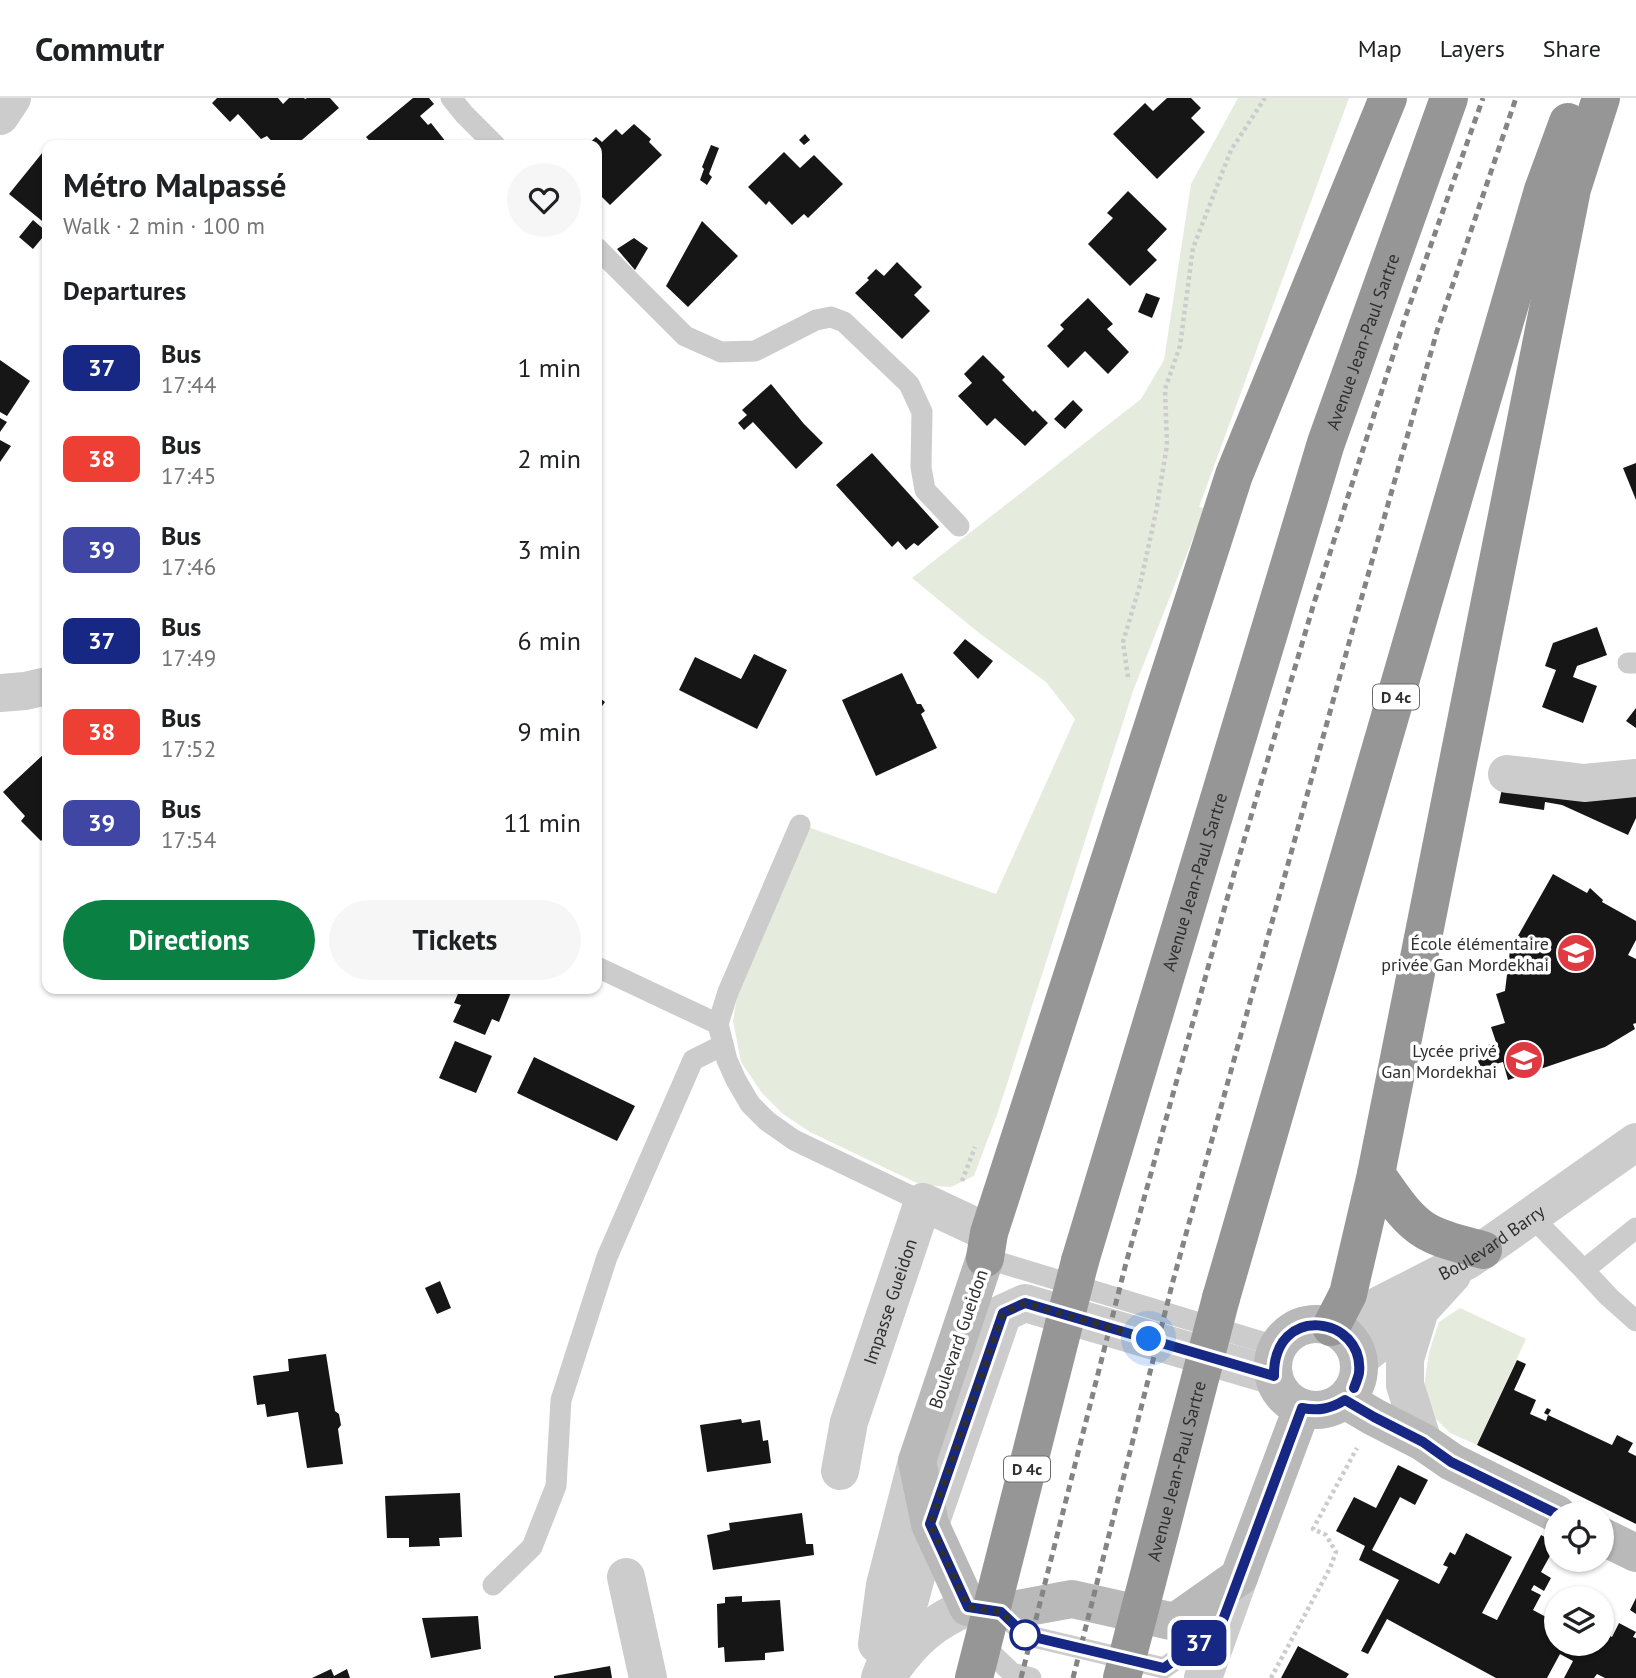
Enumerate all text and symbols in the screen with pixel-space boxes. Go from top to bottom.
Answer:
text: Commutr [35,27,164,70]
text: Map [1358,33,1402,64]
text: Layers [1440,33,1505,64]
text: Share [1543,33,1601,64]
text: Métro Malpassé [63,163,287,206]
button: heart [507,163,581,237]
text: Walk · 2 min · 100 m [63,211,265,240]
street label: Avenue Jean-Paul Sartre [1320,250,1404,433]
text: Departures [63,274,186,307]
text: Bus [161,337,201,370]
text: 1 min [518,351,581,384]
text: 37 [88,352,115,383]
text: 17:44 [161,370,216,399]
text: Bus [161,428,201,461]
text: 2 min [518,442,581,475]
text: 38 [88,443,115,474]
text: 17:45 [161,461,216,490]
text: Bus [161,519,201,552]
text: 3 min [518,533,581,566]
text: 39 [88,534,115,565]
text: 17:46 [161,552,216,581]
text: Bus [161,610,201,643]
text: 6 min [518,624,581,657]
text: 37 [88,625,115,656]
text: 17:49 [161,643,216,672]
road number: D 4c [1373,684,1419,710]
text: Bus [161,701,201,734]
text: 9 min [518,715,581,748]
text: 38 [88,716,115,747]
text: 17:52 [161,734,216,763]
street label: Avenue Jean-Paul Sartre [1156,790,1232,974]
text: Bus [161,792,201,825]
text: 11 min [503,806,581,839]
text: 39 [88,807,115,838]
text: 17:54 [161,825,216,854]
button: Directions [63,900,315,980]
button: Tickets [329,900,581,980]
place label: École élémentaire privée Gan Mordekhai [1381,932,1549,976]
school or university icon: École élémentaire privée Gan Mordekhai [1555,932,1597,974]
place label: Lycée privé Gan Mordekhai [1381,1039,1497,1083]
school or university icon: Lycée privé Gan Mordekhai [1503,1039,1545,1081]
street label: Boulevard Barry [1434,1199,1549,1285]
street label: Impasse Gueidon [858,1235,921,1367]
street label: Boulevard Gueidon [923,1266,993,1412]
your location [1131,1321,1166,1356]
street label: Avenue Jean-Paul Sartre [1141,1378,1210,1564]
road number: D 4c [1004,1456,1050,1482]
map controls [1544,1502,1614,1656]
button: locate [1544,1502,1614,1572]
button: layers [1544,1586,1614,1656]
unlabelled marker [1010,1620,1040,1650]
line badge: 37 [1168,1620,1230,1666]
text: 37 [1185,1627,1213,1658]

